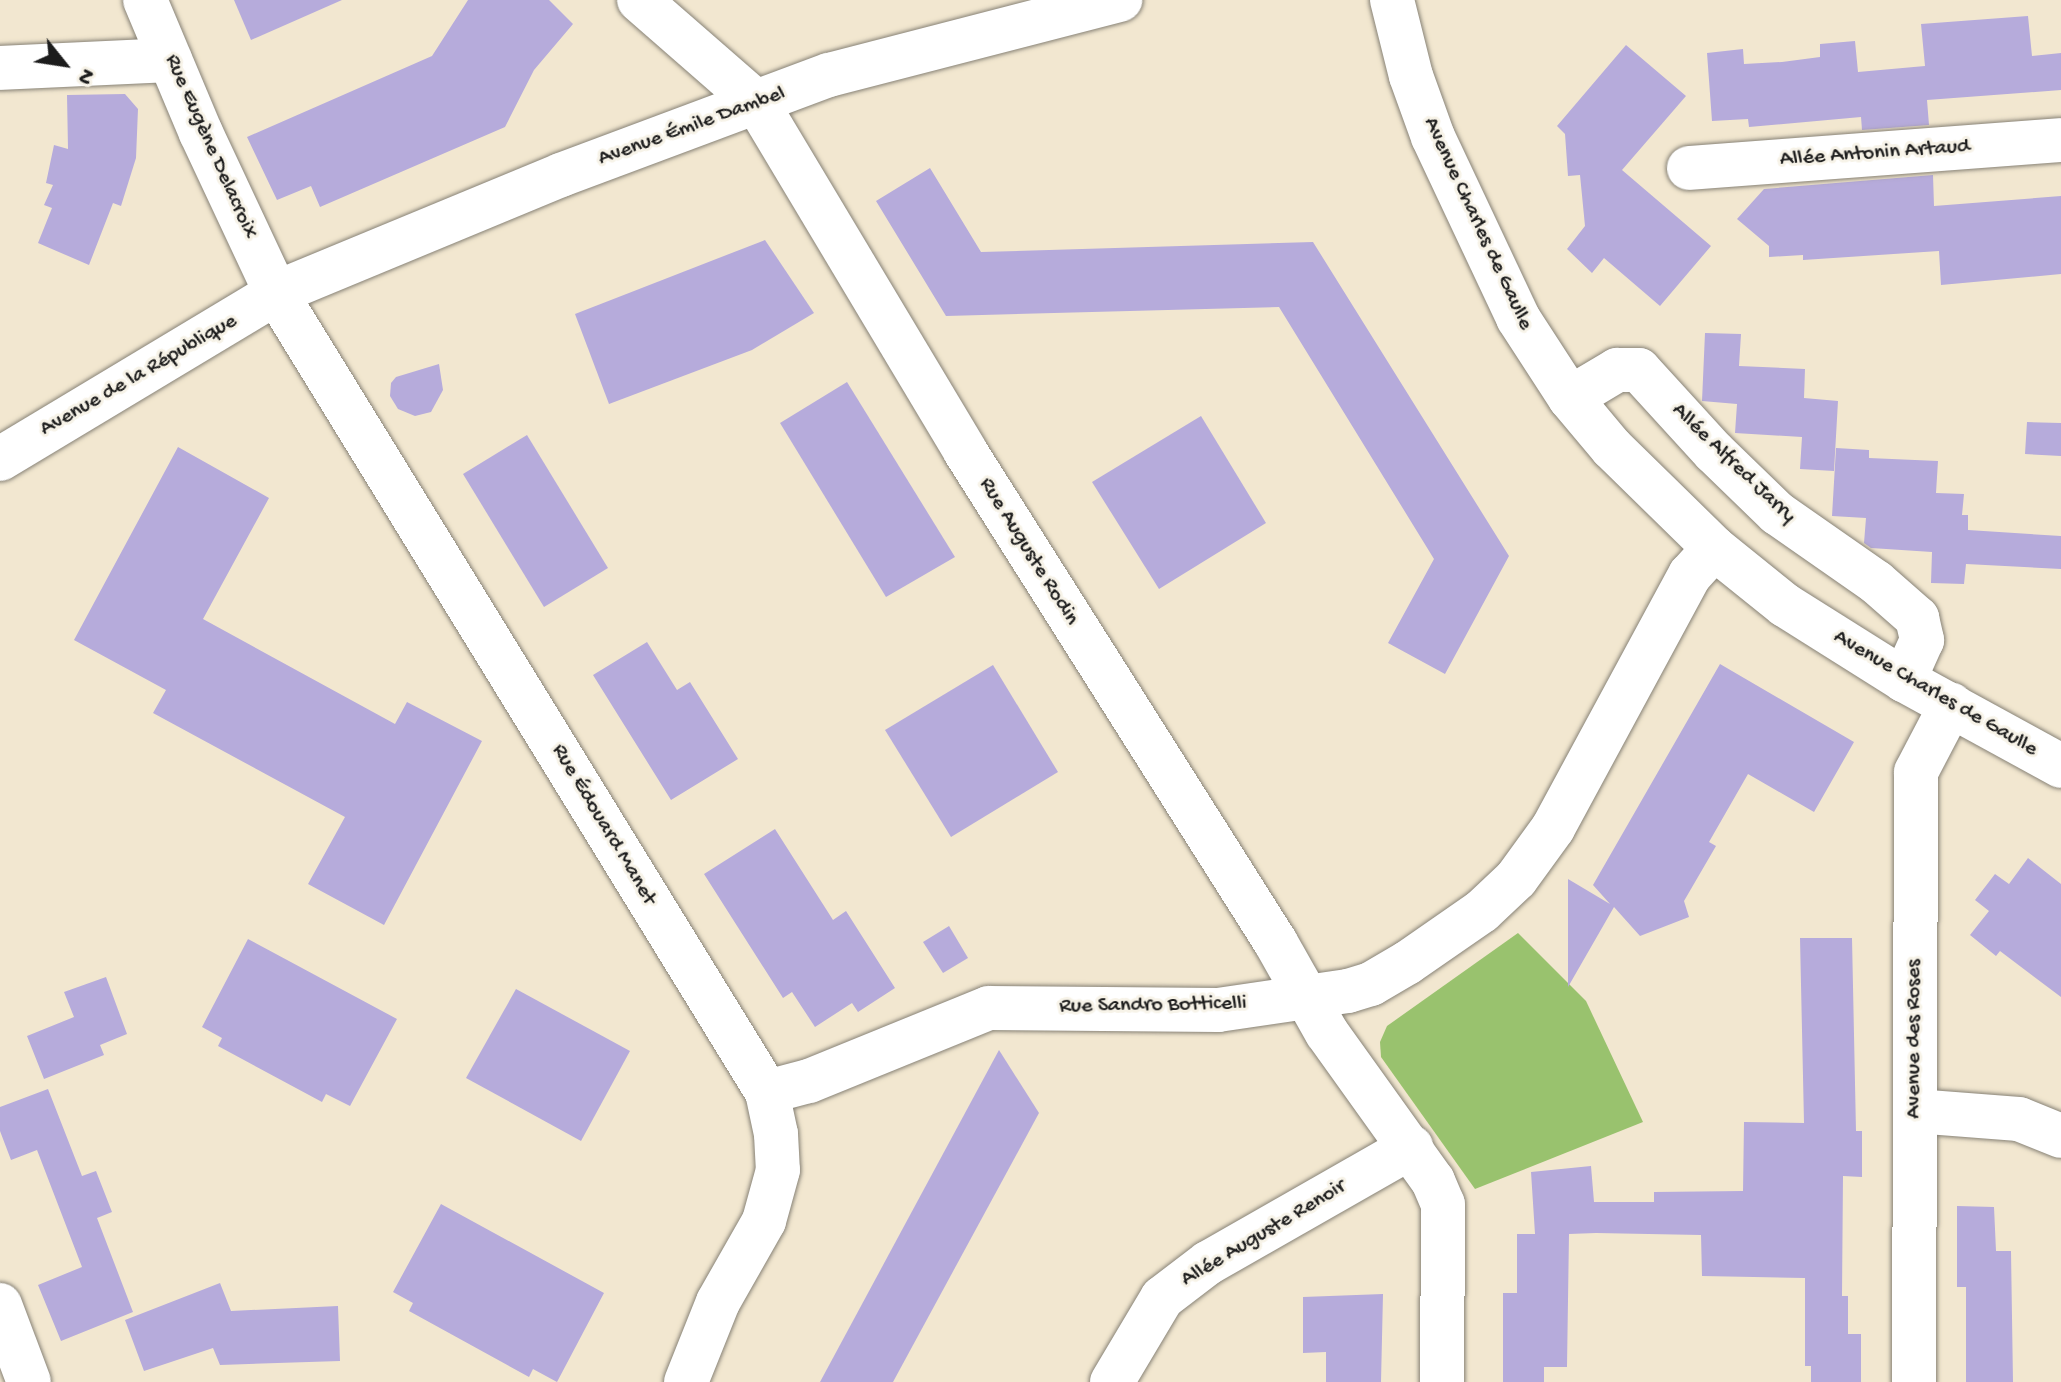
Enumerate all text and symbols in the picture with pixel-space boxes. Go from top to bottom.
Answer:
north arrow [24,24,104,104]
street label: Rue Eugène Delacroix [157,51,263,243]
text: N [70,63,100,89]
street label: Avenue Émile Dambel [595,81,789,173]
street label: Avenue Charles de Gaulle [1416,113,1538,335]
street label: Allée Antonin Artaud [1779,134,1971,174]
street label: Avenue de la République [36,309,242,443]
street label: Allée Alfred Jarry [1665,398,1801,530]
street label: Rue Auguste Rodin [972,473,1084,631]
street label: Avenue Charles de Gaulle [1828,625,2042,763]
street label: Rue Édouard Manet [545,740,661,910]
street label: Avenue des Roses [1902,959,1928,1119]
street label: Rue Sandro Botticelli [1059,991,1247,1021]
street label: Allée Auguste Renoir [1177,1174,1351,1294]

